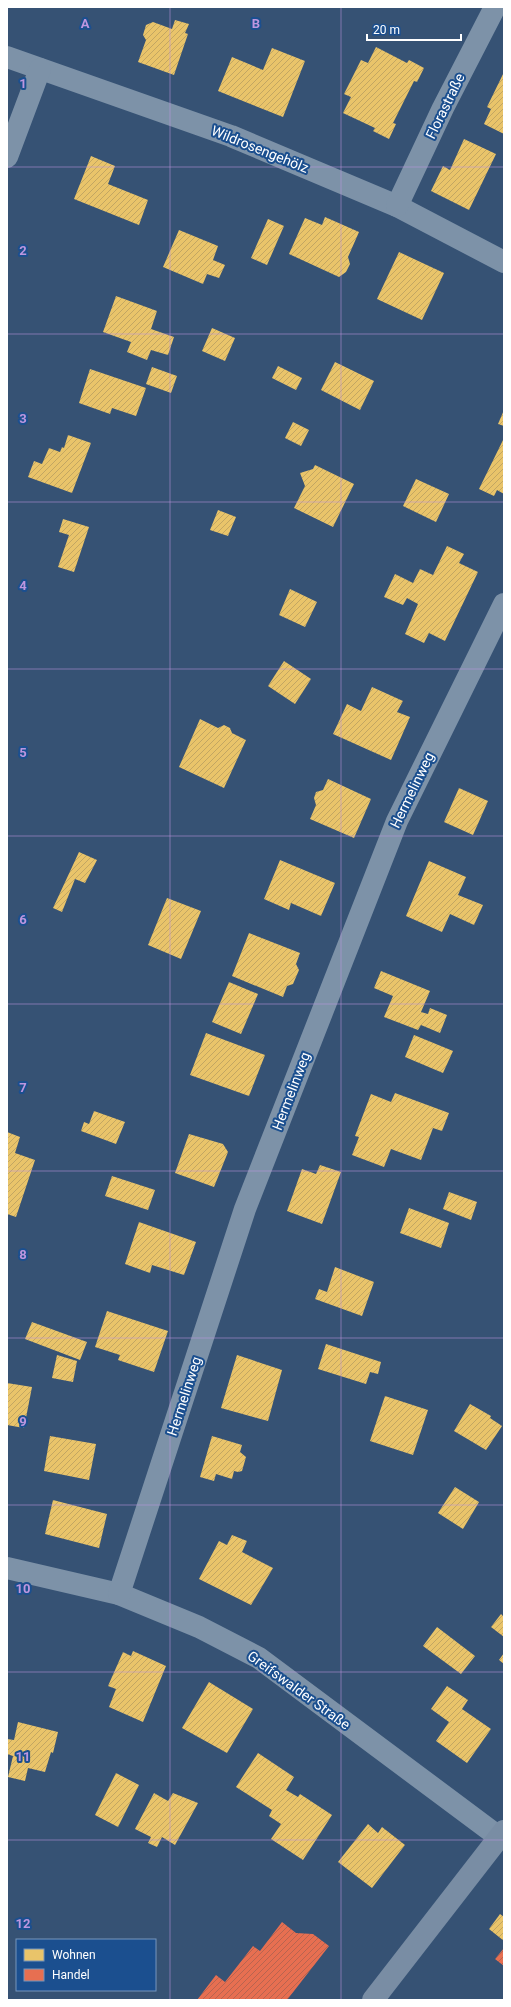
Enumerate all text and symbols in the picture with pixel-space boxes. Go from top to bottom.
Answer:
text: A [81,16,90,31]
text: B [252,16,260,31]
scale bar [367,16,461,42]
text: 20 m [373,23,400,37]
street label: Florastraße [422,71,468,141]
text: 1 [19,76,27,91]
street label: Wildrosengehölz [209,122,311,176]
text: 2 [19,243,27,258]
text: 3 [19,411,27,426]
text: 4 [19,578,27,593]
text: 5 [19,745,27,760]
street label: Hermelinweg [387,750,437,830]
text: 6 [19,912,27,927]
street label: Hermelinweg [269,1050,313,1132]
text: 7 [19,1080,27,1095]
text: 8 [19,1247,27,1262]
street label: Hermelinweg [164,1354,204,1438]
text: 9 [19,1414,27,1429]
text: 10 [16,1581,30,1596]
street label: Greifswalder Straße [245,1647,353,1733]
text: 11 [16,1749,30,1764]
text: 12 [16,1916,30,1931]
legend [16,1939,156,1991]
text: Wohnen [52,1948,96,1962]
text: Handel [52,1968,90,1982]

